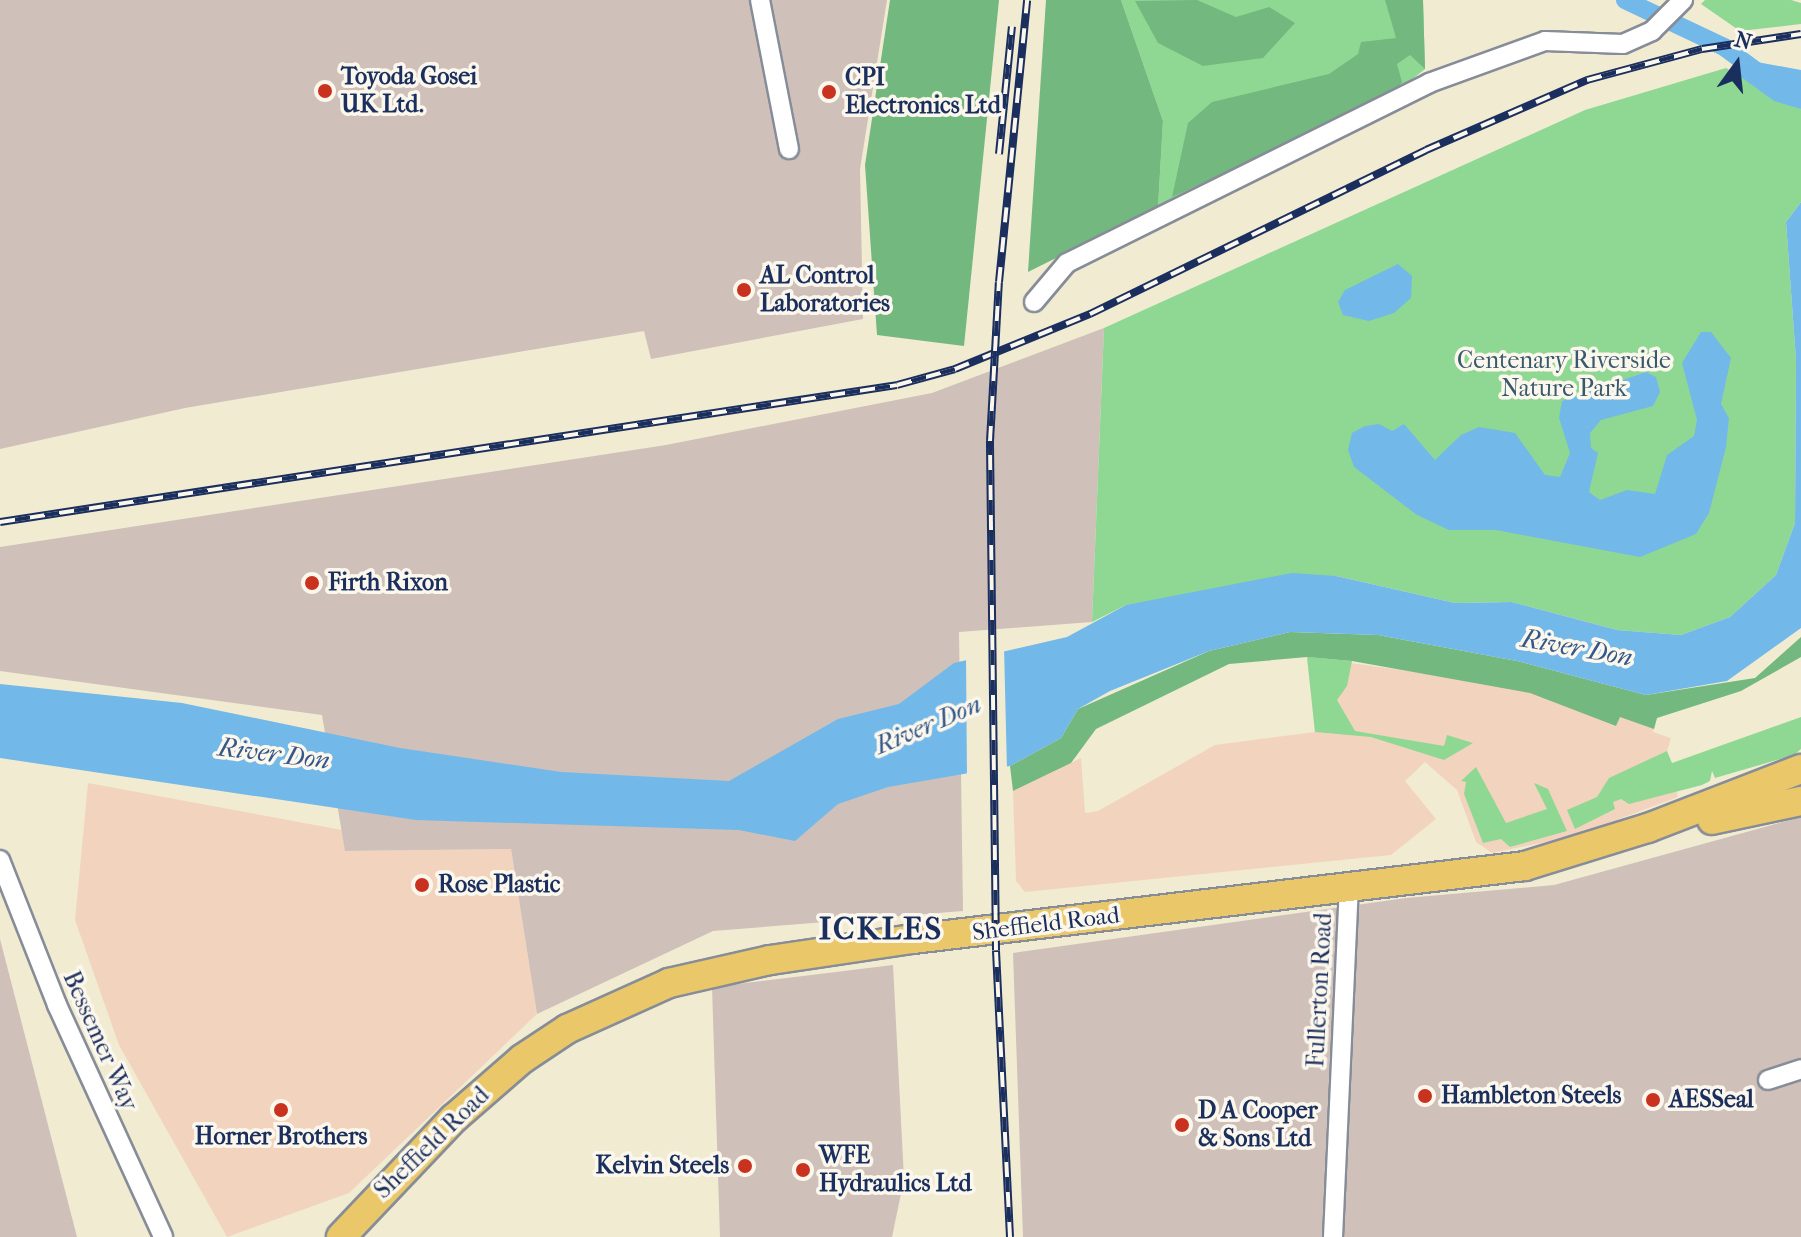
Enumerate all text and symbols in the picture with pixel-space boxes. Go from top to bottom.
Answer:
north arrow [1697,24,1777,104]
text: N [1732,26,1755,56]
place label: Toyoda Gosei UK Ltd. [341,63,477,119]
place label: CPI Electronics Ltd [845,64,1001,120]
marker: Toyoda Gosei UK Ltd. [316,82,334,100]
marker: CPI Electronics Ltd [820,83,838,101]
place label: AL Control Laboratories [760,262,890,318]
marker: AL Control Laboratories [735,281,753,299]
park label: Centenary Riverside Nature Park [1457,347,1671,403]
place label: Firth Rixon [328,569,448,597]
marker: Firth Rixon [303,574,321,592]
water label: River Don [1519,623,1635,673]
water label: River Don [870,689,986,761]
water label: River Don [216,732,332,776]
place label: Rose Plastic [438,871,560,899]
marker: Rose Plastic [413,876,431,894]
street label: Sheffield Road [971,901,1121,947]
district label: ICKLES [819,910,943,948]
street label: Fullerton Road [1302,912,1338,1068]
street label: Bessemer Way [56,967,144,1115]
street label: Sheffield Road [369,1081,495,1205]
place label: Hambleton Steels [1441,1082,1621,1110]
place label: AESSeal [1669,1086,1754,1114]
marker: Hambleton Steels [1416,1087,1434,1105]
marker: AESSeal [1644,1091,1662,1109]
place label: D A Cooper & Sons Ltd [1198,1097,1318,1153]
marker: Horner Brothers [272,1101,290,1119]
marker: D A Cooper & Sons Ltd [1173,1116,1191,1134]
place label: Horner Brothers [195,1123,367,1151]
place label: WFE Hydraulics Ltd [819,1142,972,1198]
place label: Kelvin Steels [596,1152,729,1180]
marker: Kelvin Steels [736,1157,754,1175]
marker: WFE Hydraulics Ltd [794,1161,812,1179]

